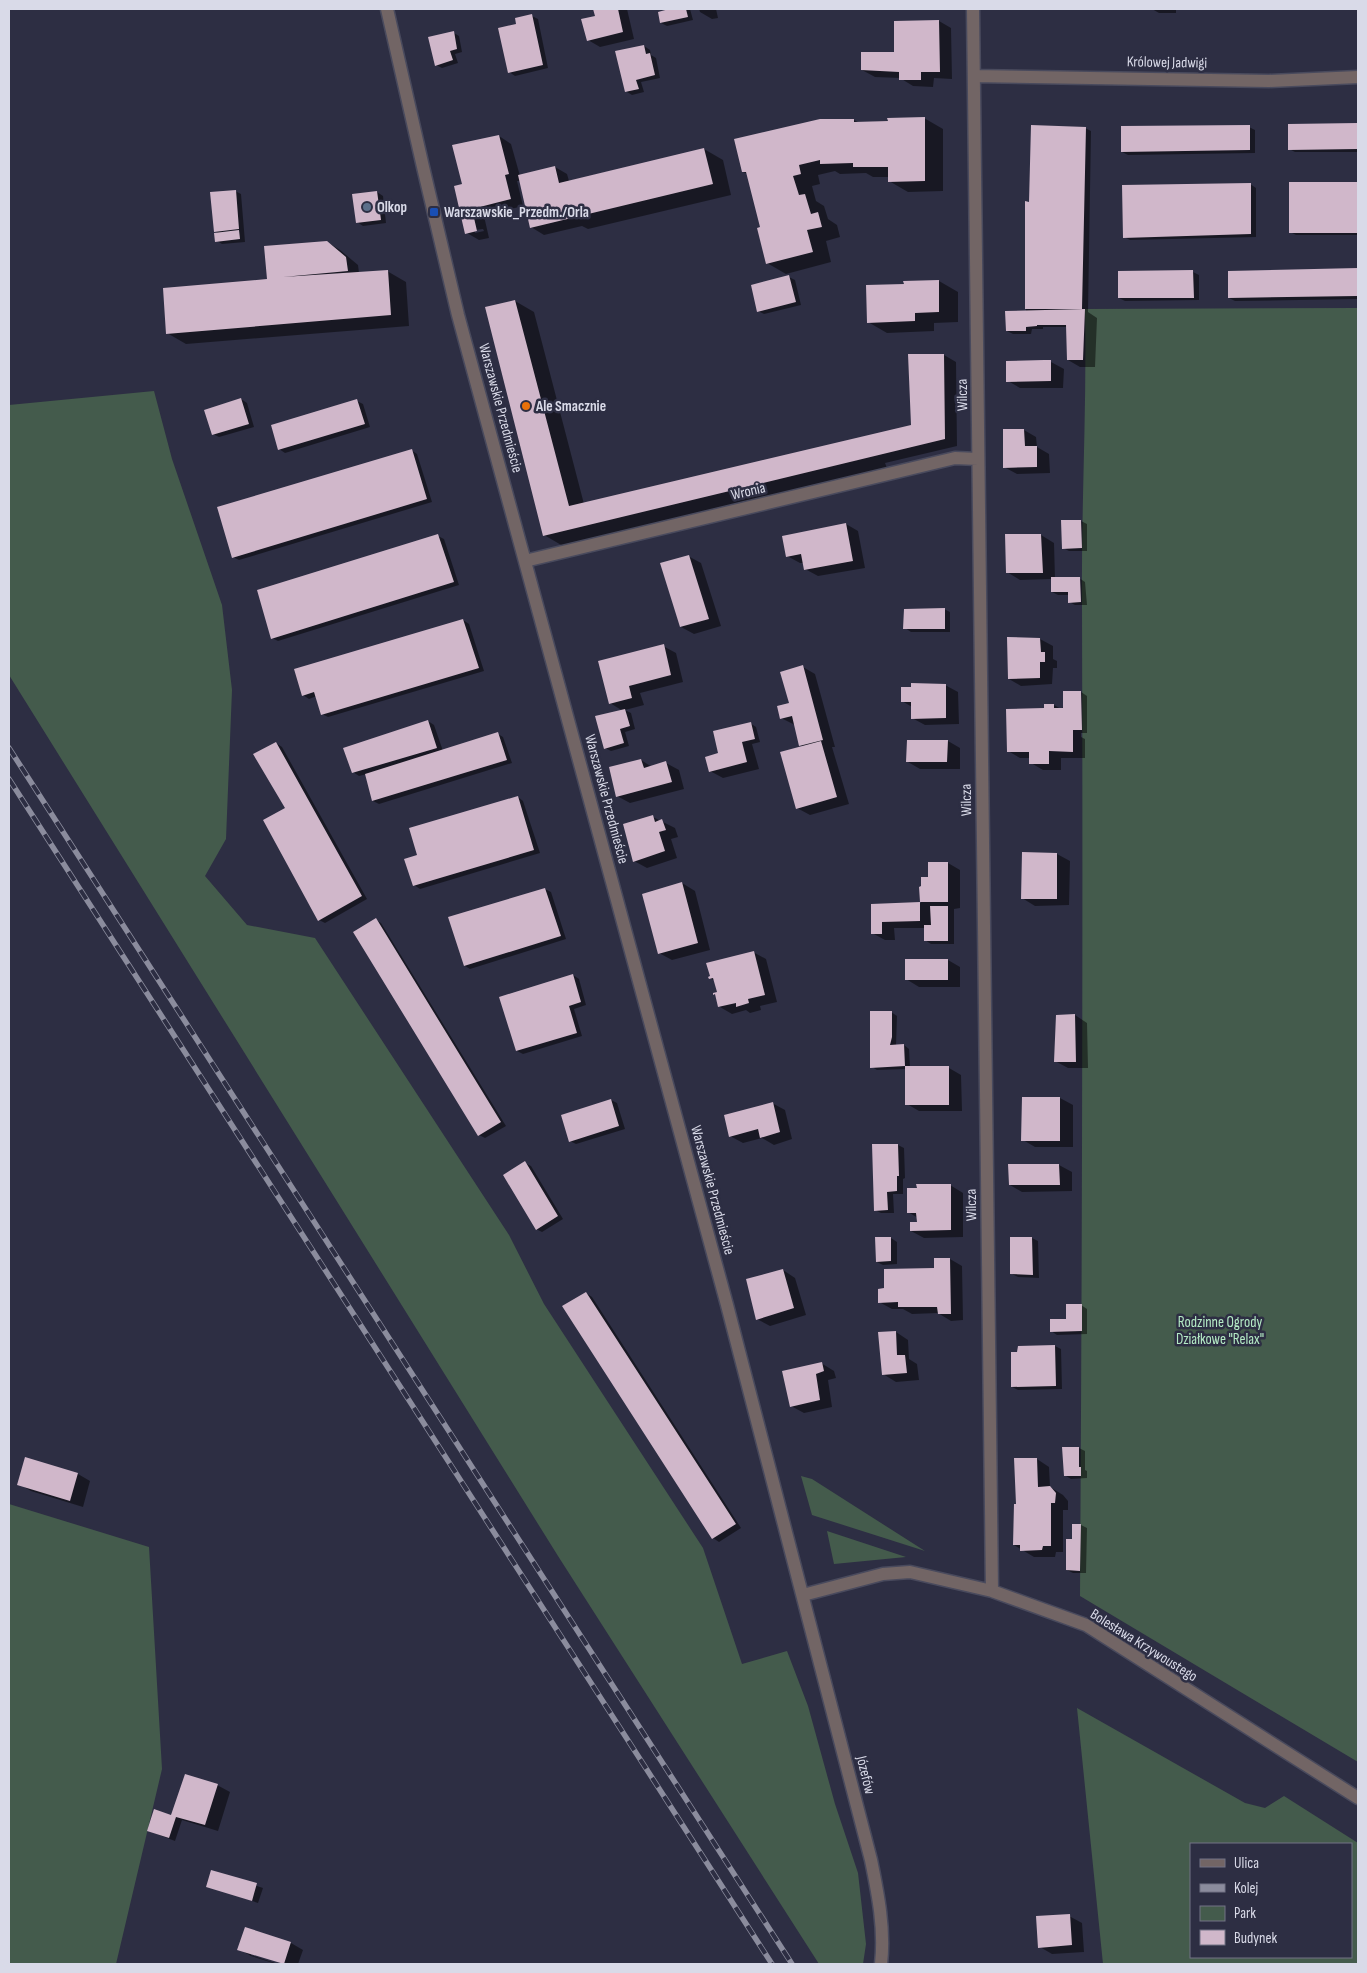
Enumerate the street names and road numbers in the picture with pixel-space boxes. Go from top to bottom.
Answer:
street label: Królowej Jadwigi [1127,52,1208,73]
street label: Warszawskie Przedmieście [474,341,527,475]
street label: Wilcza [953,378,972,411]
street label: Wronia [729,478,767,505]
street label: Warszawskie Przedmieście [580,732,633,866]
street label: Wilcza [957,783,976,816]
street label: Warszawskie Przedmieście [686,1123,739,1257]
street label: Wilcza [962,1188,981,1221]
street label: Bolesława Krzywoustego [1086,1605,1201,1686]
street label: Józefów [851,1753,880,1797]

